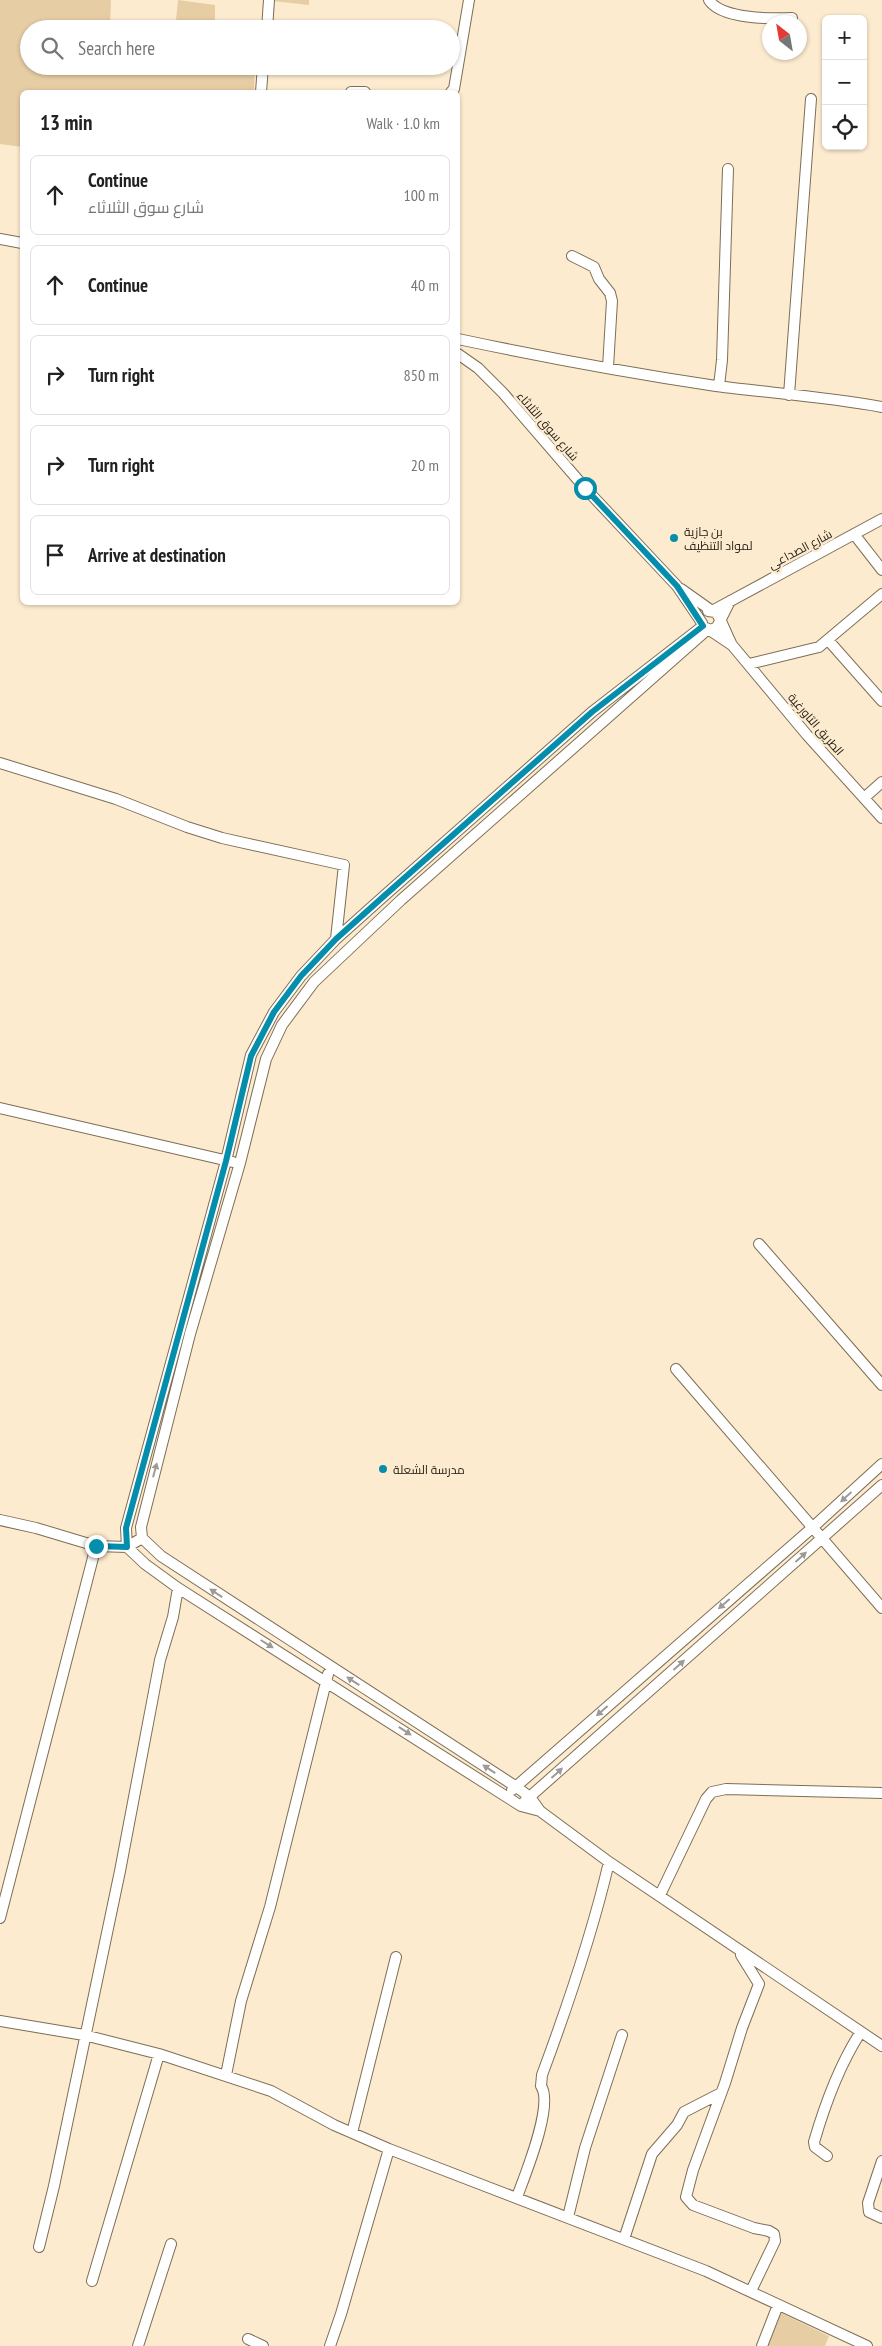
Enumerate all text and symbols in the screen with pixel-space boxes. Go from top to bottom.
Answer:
north arrow [762,15,807,60]
map controls [822,15,867,150]
button: + [822,15,867,60]
search box [20,20,460,75]
icon: search [38,34,66,62]
text: Search here [78,36,155,60]
button: − [822,60,867,105]
button: locate [822,105,867,150]
text: 13 min [40,109,92,136]
text: Walk · 1.0 km [366,113,440,133]
text: Continue [88,168,148,192]
icon: ahead [41,181,69,209]
text: 100 m [404,185,439,205]
text: شارع سوق الثلاثاء [88,197,204,217]
icon: ahead [41,271,69,299]
text: Continue [88,273,148,297]
text: 40 m [411,275,439,295]
icon: right [41,361,69,389]
text: Turn right [88,363,154,387]
text: 850 m [404,365,439,385]
street label: شارع سوق الثلاثاء [513,388,582,464]
icon: right [41,451,69,479]
text: Turn right [88,453,154,477]
text: 20 m [411,455,439,475]
route start [574,477,597,500]
place label: بن جازية لمواد التنظيف [684,524,753,553]
street label: شارع الصداعي [766,526,836,575]
marker: بن جازية لمواد التنظيف [668,532,680,544]
icon: arrive [41,541,69,569]
text: Arrive at destination [88,543,226,567]
street label: الطريق التاورغية [785,690,847,758]
one-way arrow [152,1462,160,1477]
place label: مدرسة الشعلة [393,1462,465,1477]
marker: مدرسة الشعلة [377,1463,389,1475]
one-way arrow [841,1491,853,1503]
route end [85,1535,108,1558]
one-way arrow [794,1551,806,1563]
one-way arrow [210,1588,223,1598]
one-way arrow [719,1598,731,1610]
one-way arrow [261,1639,274,1649]
one-way arrow [672,1659,684,1671]
one-way arrow [346,1677,359,1686]
one-way arrow [596,1705,608,1717]
one-way arrow [398,1726,411,1736]
one-way arrow [482,1765,496,1774]
one-way arrow [551,1767,564,1778]

